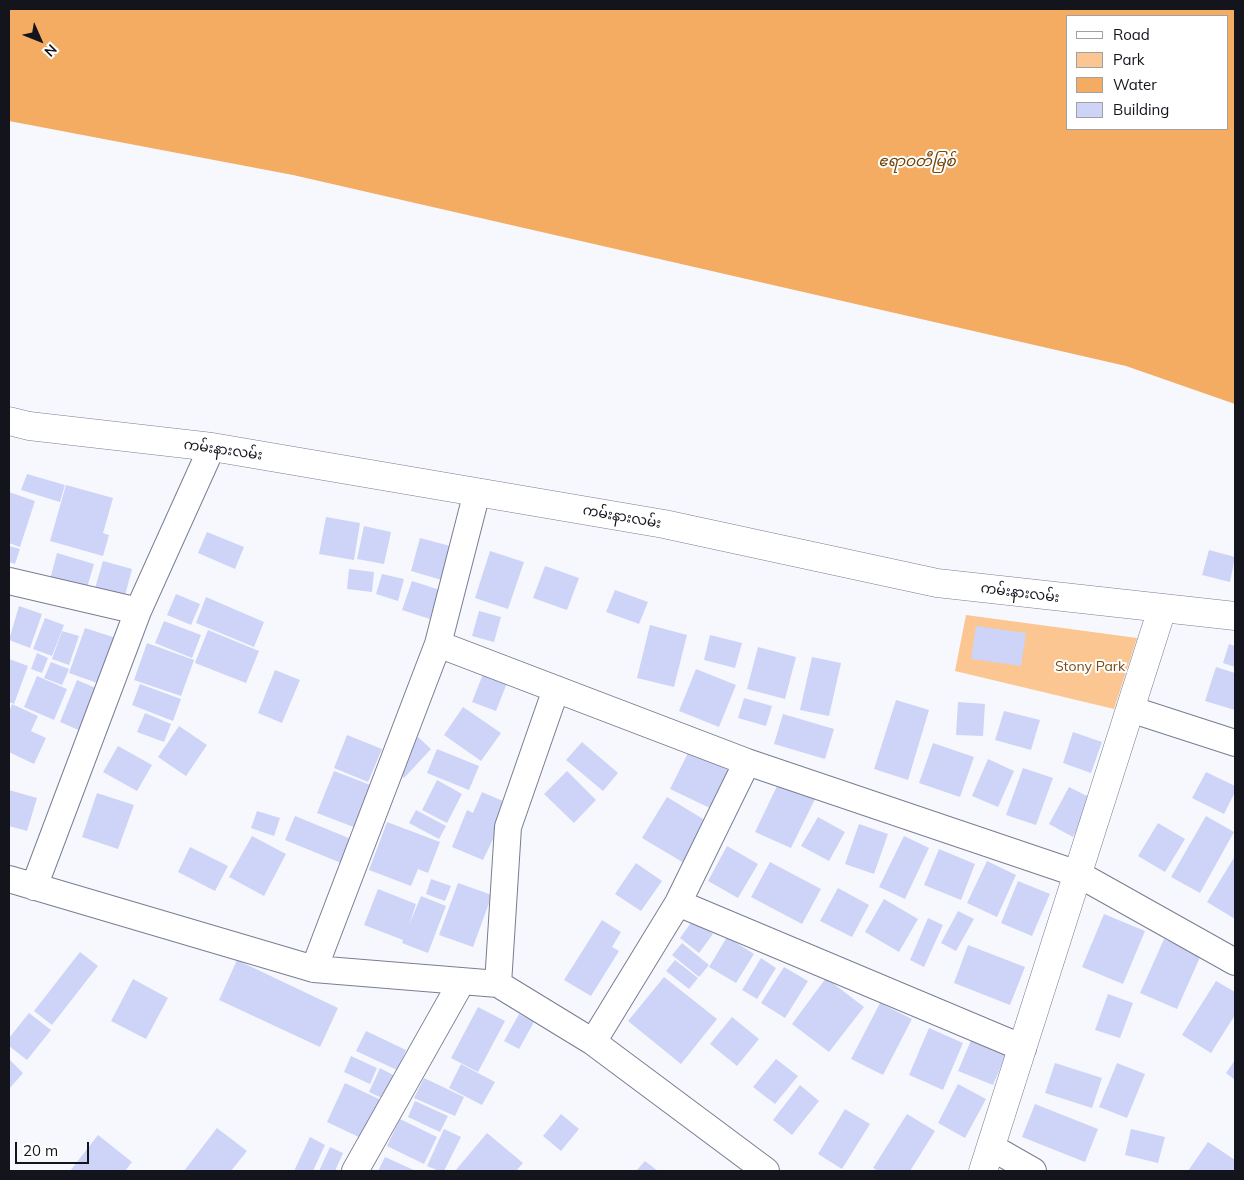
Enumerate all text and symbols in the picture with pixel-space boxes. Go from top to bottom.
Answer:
north arrow [15,15,65,65]
legend [1066,15,1229,130]
text: Road [1113,25,1150,44]
text: N [41,40,61,60]
text: Park [1113,50,1145,69]
text: Water [1113,75,1157,94]
text: Building [1113,100,1169,119]
water label: ဧရာဝတီမြစ် [878,152,956,170]
street label: ကမ်းနားလမ်း [183,436,263,464]
street label: ကမ်းနားလမ်း [581,502,663,532]
street label: ကမ်းနားလမ်း [980,580,1060,606]
park label: Stony Park [1055,659,1125,675]
scale bar [18,1132,91,1164]
text: 20 m [23,1141,58,1160]

